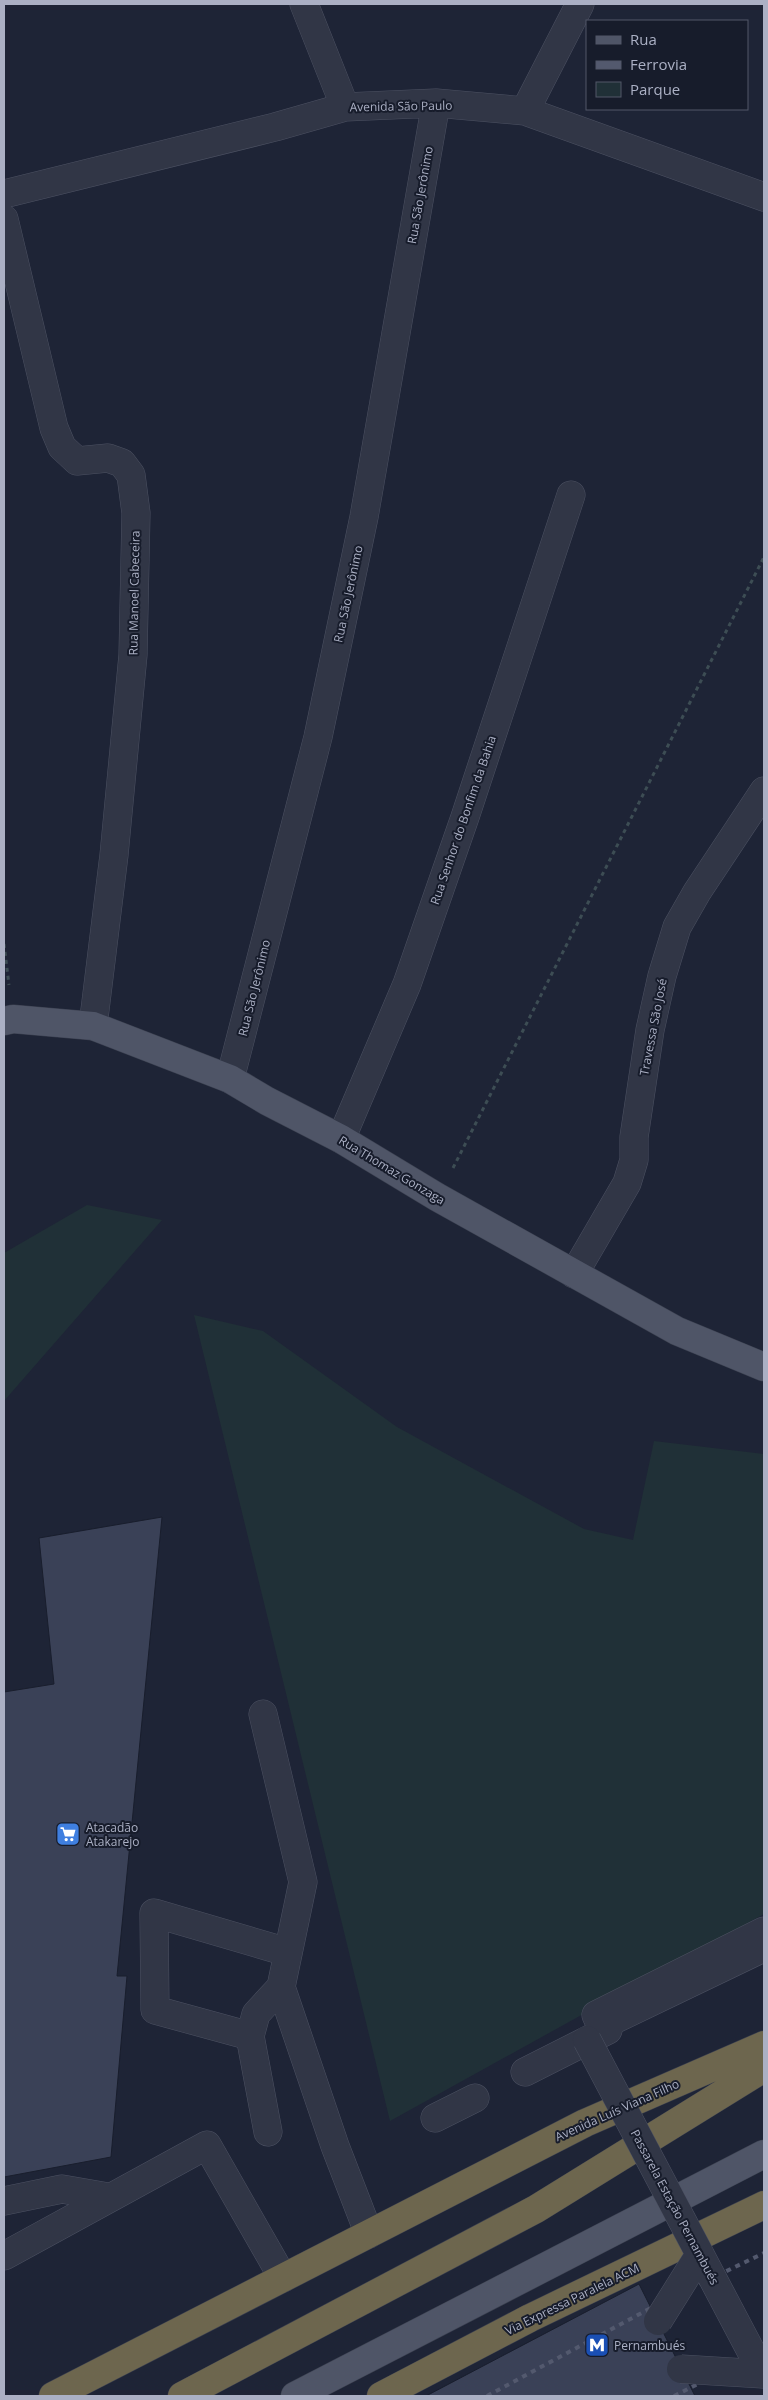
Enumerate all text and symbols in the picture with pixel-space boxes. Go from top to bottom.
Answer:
legend [586,20,748,110]
text: Rua [630,29,657,49]
text: Ferrovia [630,54,687,74]
text: Parque [630,79,680,99]
street label: Avenida São Paulo [349,97,453,115]
street label: Rua São Jerônimo [403,145,437,245]
street label: Rua Manoel Cabeceira [124,530,144,656]
street label: Rua São Jerônimo [329,544,367,644]
street label: Rua Senhor do Bonfim da Bahia [426,733,500,907]
street label: Rua São Jerônimo [234,938,274,1038]
street label: Travessa São José [635,977,671,1077]
street label: Rua Thomaz Gonzaga [336,1132,448,1208]
place label: Atacadão Atakarejo [86,1819,139,1850]
supermarket icon: Atacadão Atakarejo [55,1821,81,1847]
street label: Avenida Luís Viana Filho [552,2075,682,2145]
street label: Passarela Estação Pernambués [627,2126,723,2288]
street label: Via Expressa Paralela ACM [502,2259,642,2339]
metro station icon: Pernambués [584,2332,610,2358]
place label: Pernambués [614,2337,685,2354]

